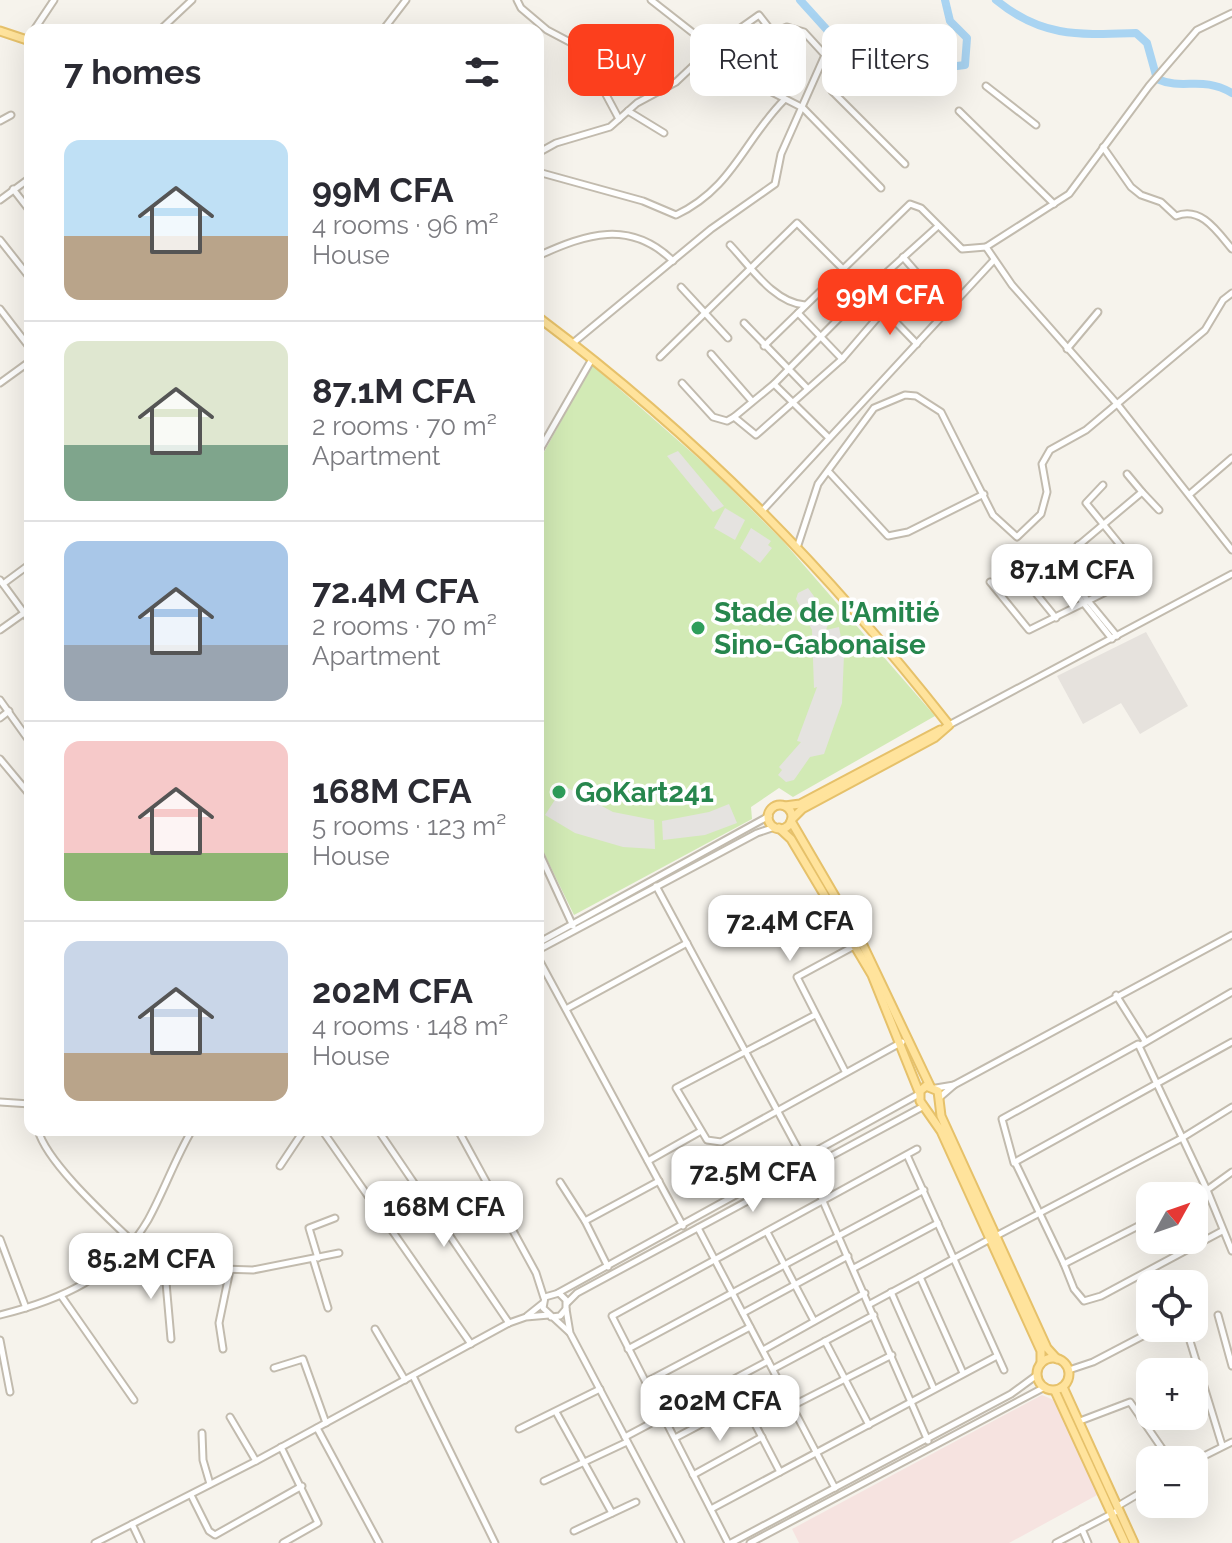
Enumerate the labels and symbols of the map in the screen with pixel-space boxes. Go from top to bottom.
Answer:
pin: 99M CFA [816,269,964,337]
pin: 87.1M CFA [980,544,1164,612]
place label: Stade de l’Amitié Sino-Gabonaise [714,596,940,661]
marker: Stade de l’Amitié Sino-Gabonaise [689,619,707,637]
place label: GoKart241 [575,776,714,809]
marker: GoKart241 [550,783,568,801]
pin: 72.4M CFA [698,895,882,963]
pin: 72.5M CFA [661,1146,845,1214]
pin: 168M CFA [361,1181,527,1249]
north arrow [1136,1182,1208,1254]
pin: 85.2M CFA [59,1233,243,1301]
pin: 202M CFA [637,1375,803,1443]

